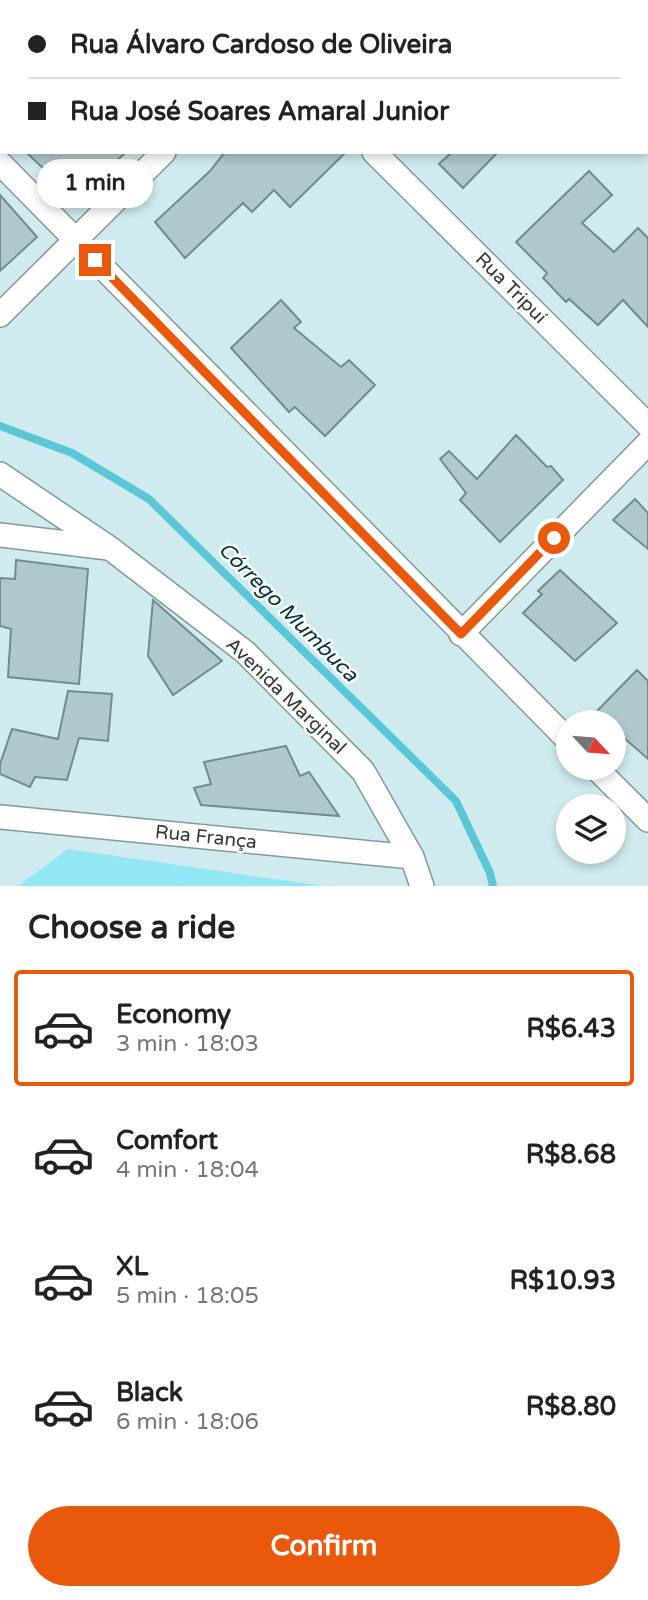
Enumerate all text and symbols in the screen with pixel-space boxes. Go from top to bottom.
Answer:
text: Rua Álvaro Cardoso de Oliveira [70,29,452,60]
text: Rua José Soares Amaral Junior [70,96,449,127]
callout: 1 min [37,159,153,208]
text: 1 min [64,169,126,197]
route end [79,244,111,276]
street label: Rua Tripuí [471,248,551,328]
route start [538,522,570,554]
water label: Córrego Mumbuca [213,537,364,688]
street label: Avenida Marginal [222,633,350,759]
north arrow [556,710,626,780]
map controls [556,710,626,864]
button: layers [556,794,626,864]
street label: Rua França [154,821,258,853]
text: Choose a ride [28,909,235,947]
icon: car [32,997,95,1060]
text: Economy [116,999,231,1030]
text: R$6.43 [526,1013,616,1044]
text: 3 min · 18:03 [116,1030,259,1058]
icon: car [32,1123,95,1186]
text: Comfort [116,1125,218,1156]
text: R$8.68 [526,1139,616,1170]
text: 4 min · 18:04 [116,1156,259,1184]
icon: car [32,1249,95,1312]
text: XL [116,1251,148,1282]
text: R$10.93 [509,1265,616,1296]
text: 5 min · 18:05 [116,1282,259,1310]
icon: car [32,1375,95,1438]
text: Black [116,1377,183,1408]
text: R$8.80 [526,1391,616,1422]
text: 6 min · 18:06 [116,1408,259,1436]
button: Confirm [28,1506,620,1586]

